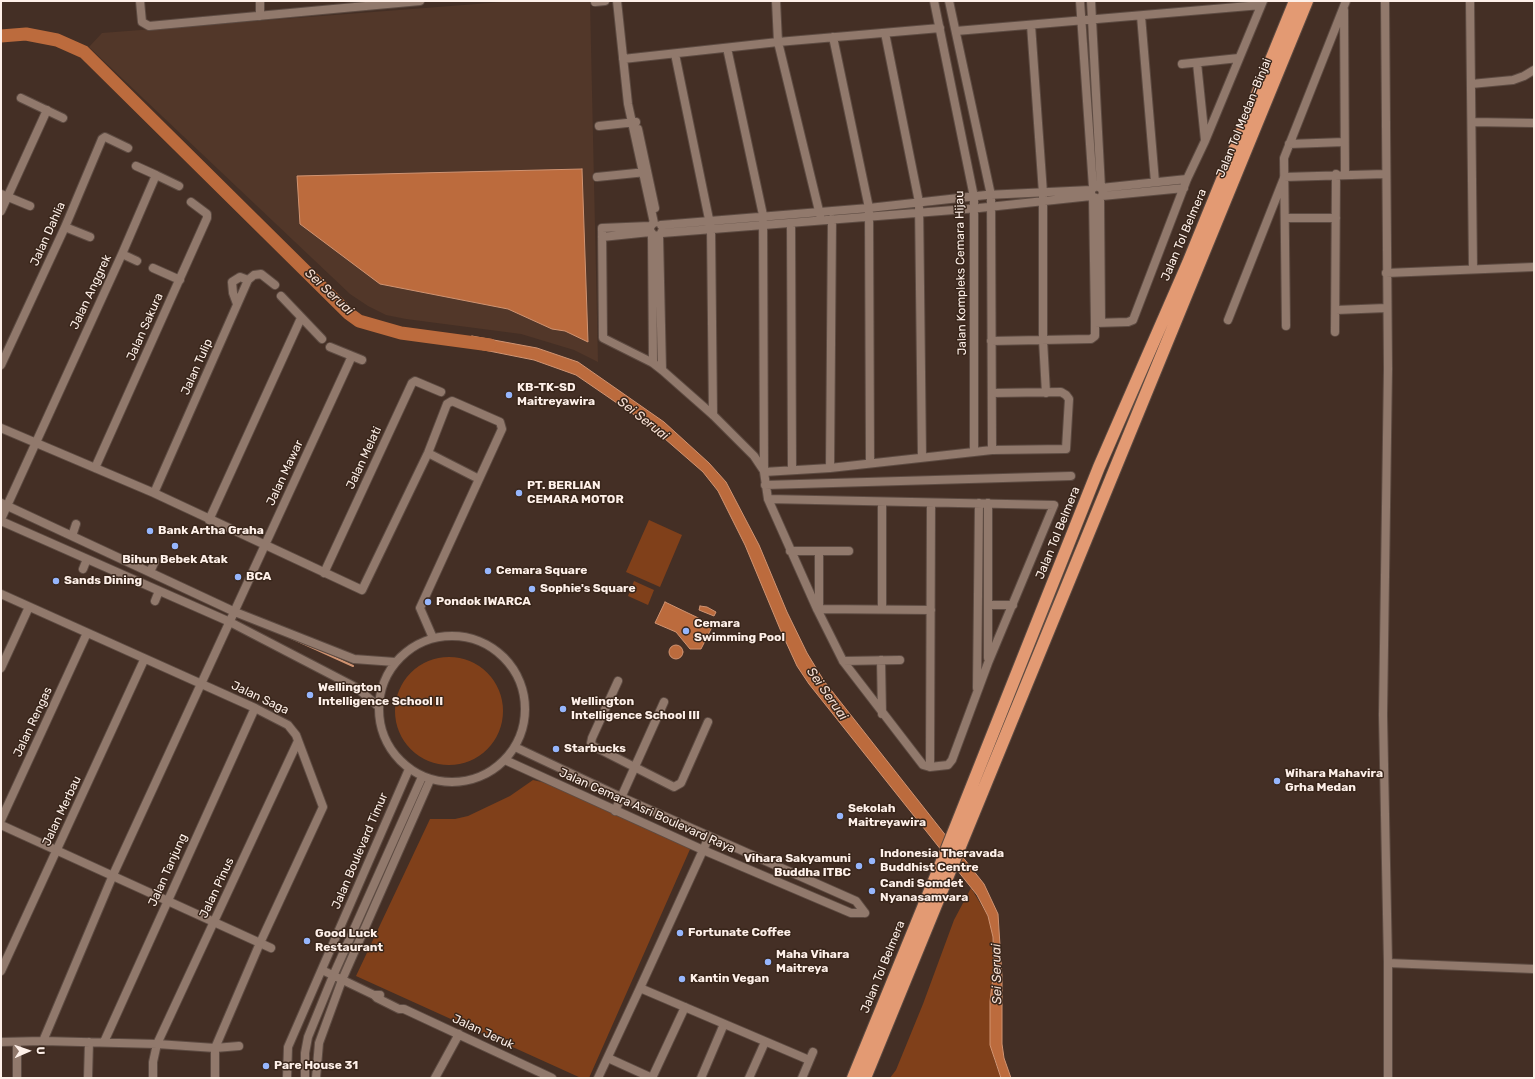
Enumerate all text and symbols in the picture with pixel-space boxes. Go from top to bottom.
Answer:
street label: Jalan Tol Medan–Binjai [1213,56,1275,180]
street label: Jalan Tol Belmera [1158,187,1210,283]
street label: Jalan Kompleks Cemara Hijau [952,191,970,355]
street label: Jalan Dahlia [27,200,69,268]
street label: Jalan Anggrek [67,252,115,332]
water label: Sei Seruai [302,266,356,318]
street label: Jalan Sakura [124,291,166,363]
street label: Jalan Tulip [178,337,216,397]
place label: KB-TK-SD Maitreyawira [517,381,595,409]
marker: KB-TK-SD Maitreyawira [504,390,514,400]
water label: Sei Seruai [614,394,672,444]
street label: Jalan Melati [343,424,385,492]
street label: Jalan Mawar [264,438,306,508]
place label: PT. BERLIAN CEMARA MOTOR [527,479,624,507]
street label: Jalan Tol Belmera [1033,485,1083,581]
marker: PT. BERLIAN CEMARA MOTOR [514,488,524,498]
place label: Bank Artha Graha [158,524,264,538]
marker: Bank Artha Graha [145,526,155,536]
marker: Bihun Bebek Atak [170,541,180,551]
place label: Bihun Bebek Atak [122,553,228,567]
place label: Cemara Square [496,564,587,578]
marker: Cemara Square [483,566,493,576]
place label: BCA [246,570,271,584]
marker: BCA [233,572,243,582]
place label: Sands Dining [64,574,142,588]
marker: Sands Dining [51,576,61,586]
place label: Sophie's Square [540,582,636,596]
marker: Sophie's Square [527,584,537,594]
place label: Pondok IWARCA [436,595,531,609]
marker: Pondok IWARCA [423,597,433,607]
place label: Cemara Swimming Pool [694,617,785,645]
marker: Cemara Swimming Pool [681,626,691,636]
water label: Sei Seruai [803,665,851,723]
street label: Jalan Saga [229,678,291,718]
place label: Wellington Intelligence School II [318,681,443,709]
street label: Jalan Rengas [10,685,56,759]
marker: Wellington Intelligence School II [305,690,315,700]
place label: Wellington Intelligence School III [571,695,700,723]
marker: Wellington Intelligence School III [558,704,568,714]
place label: Starbucks [564,742,626,756]
marker: Starbucks [551,744,561,754]
street label: Jalan Cemara Asri Boulevard Raya [557,766,737,856]
place label: Wihara Mahavira Grha Medan [1285,767,1383,795]
street label: Jalan Merbau [39,774,85,848]
marker: Wihara Mahavira Grha Medan [1272,776,1282,786]
street label: Jalan Boulevard Timur [329,791,391,911]
place label: Sekolah Maitreyawira [848,802,926,830]
marker: Sekolah Maitreyawira [835,811,845,821]
street label: Jalan Tanjung [145,831,191,909]
place label: Indonesia Theravada Buddhist Centre [880,847,1004,875]
place label: Vihara Sakyamuni Buddha ITBC [744,852,851,880]
street label: Jalan Pinus [197,855,237,921]
marker: Indonesia Theravada Buddhist Centre [867,856,877,866]
marker: Vihara Sakyamuni Buddha ITBC [854,861,864,871]
place label: Candi Somdet Nyanasamvara [880,877,968,905]
marker: Candi Somdet Nyanasamvara [867,886,877,896]
street label: Jalan Tol Belmera [858,919,908,1015]
place label: Fortunate Coffee [688,926,791,940]
place label: Good Luck Restaurant [315,927,383,955]
marker: Fortunate Coffee [675,928,685,938]
marker: Good Luck Restaurant [302,936,312,946]
water label: Sei Seruai [989,944,1005,1004]
place label: Maha Vihara Maitreya [776,948,849,976]
marker: Maha Vihara Maitreya [763,957,773,967]
place label: Kantin Vegan [690,972,769,986]
marker: Kantin Vegan [677,974,687,984]
street label: Jalan Jeruk [450,1011,516,1053]
north arrow [8,1031,48,1071]
text: U [34,1046,47,1055]
place label: Pare House 31 [274,1059,358,1073]
marker: Pare House 31 [261,1061,271,1071]

